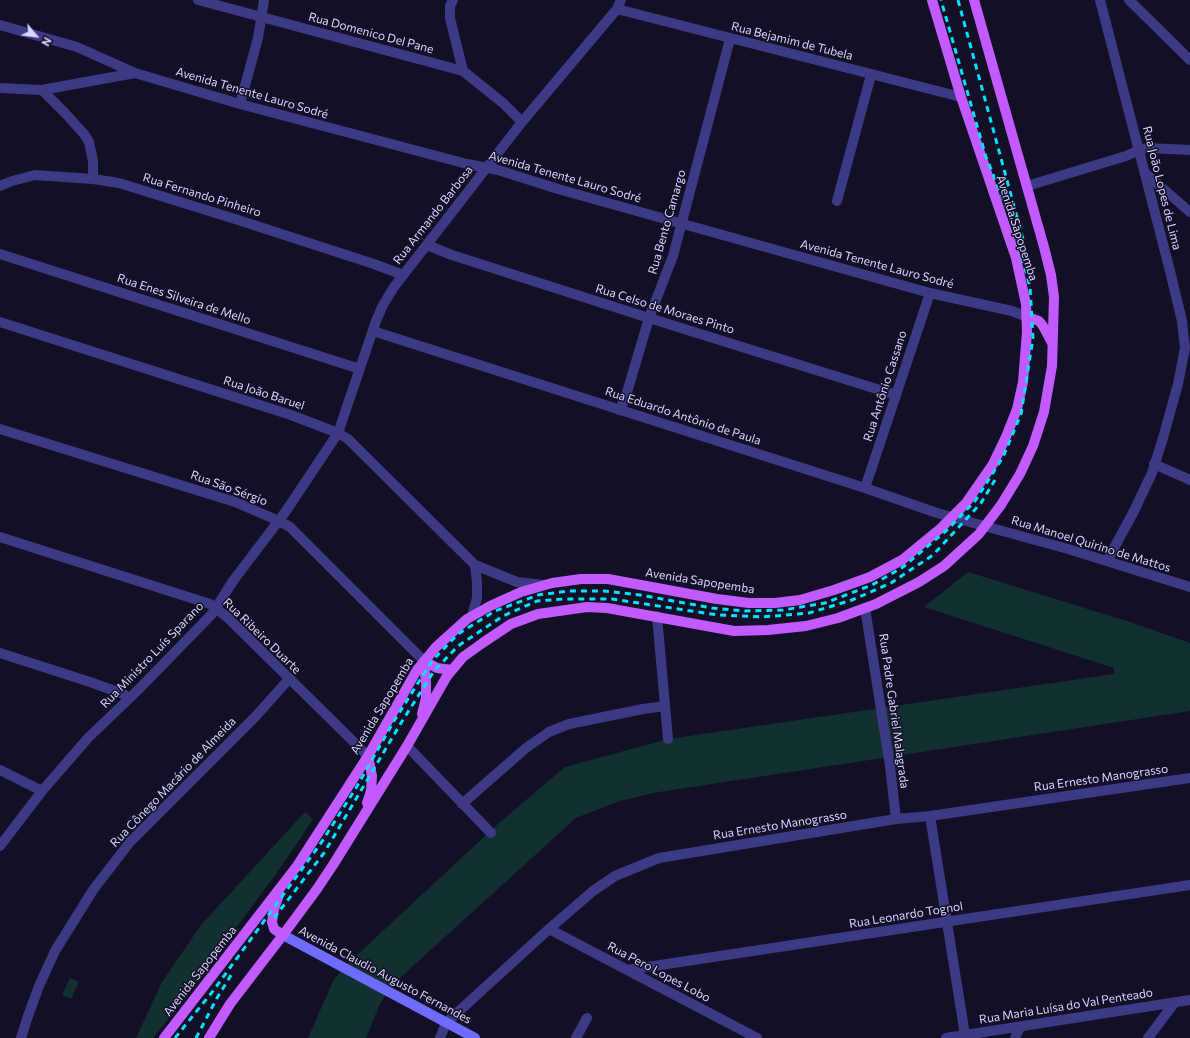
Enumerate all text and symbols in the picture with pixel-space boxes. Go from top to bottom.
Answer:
street label: Rua Domenico Del Pane [307,9,435,57]
north arrow [16,16,56,56]
street label: Rua Bejamim de Tubela [730,19,854,63]
text: N [39,35,55,49]
street label: Avenida Tenente Lauro Sodré [174,64,330,122]
street label: Rua João Lopes de Lima [1140,125,1184,251]
street label: Avenida Tenente Lauro Sodré [487,148,643,206]
street label: Rua Armando Barbosa [390,163,476,267]
street label: Rua Bento Camargo [645,168,689,276]
street label: Rua Fernando Pinheiro [141,170,263,220]
street label: Avenida Sapopemba [993,173,1041,283]
street label: Avenida Tenente Lauro Sodré [799,237,955,291]
street label: Rua Enes Silveira de Mello [115,271,253,327]
street label: Rua Celso de Moraes Pinto [594,281,736,337]
street label: Rua Antônio Cassano [860,329,910,443]
street label: Rua João Baruel [222,373,306,413]
street label: Rua Eduardo Antônio de Paula [603,384,763,448]
street label: Rua São Sérgio [189,467,269,509]
street label: Rua Manoel Quirino de Mattos [1010,513,1172,575]
street label: Avenida Sapopemba [644,565,756,597]
street label: Rua Ribeiro Duarte [220,595,304,677]
street label: Rua Ministro Luís Sparano [97,599,207,711]
street label: Rua Padre Gabriel Malagrada [876,632,912,790]
street label: Avenida Sapopemba [347,655,417,757]
street label: Rua Cônego Macário de Almeida [107,714,239,850]
street label: Rua Ernesto Manograsso [1033,761,1169,795]
street label: Rua Ernesto Manograsso [712,807,848,843]
street label: Rua Leonardo Tognol [848,899,964,931]
street label: Avenida Sapopemba [160,923,240,1019]
street label: Avenida Claudio Augusto Fernandes [296,923,474,1027]
street label: Rua Pero Lopes Lobo [605,939,713,1005]
street label: Rua Maria Luísa do Val Penteado [978,985,1154,1027]

